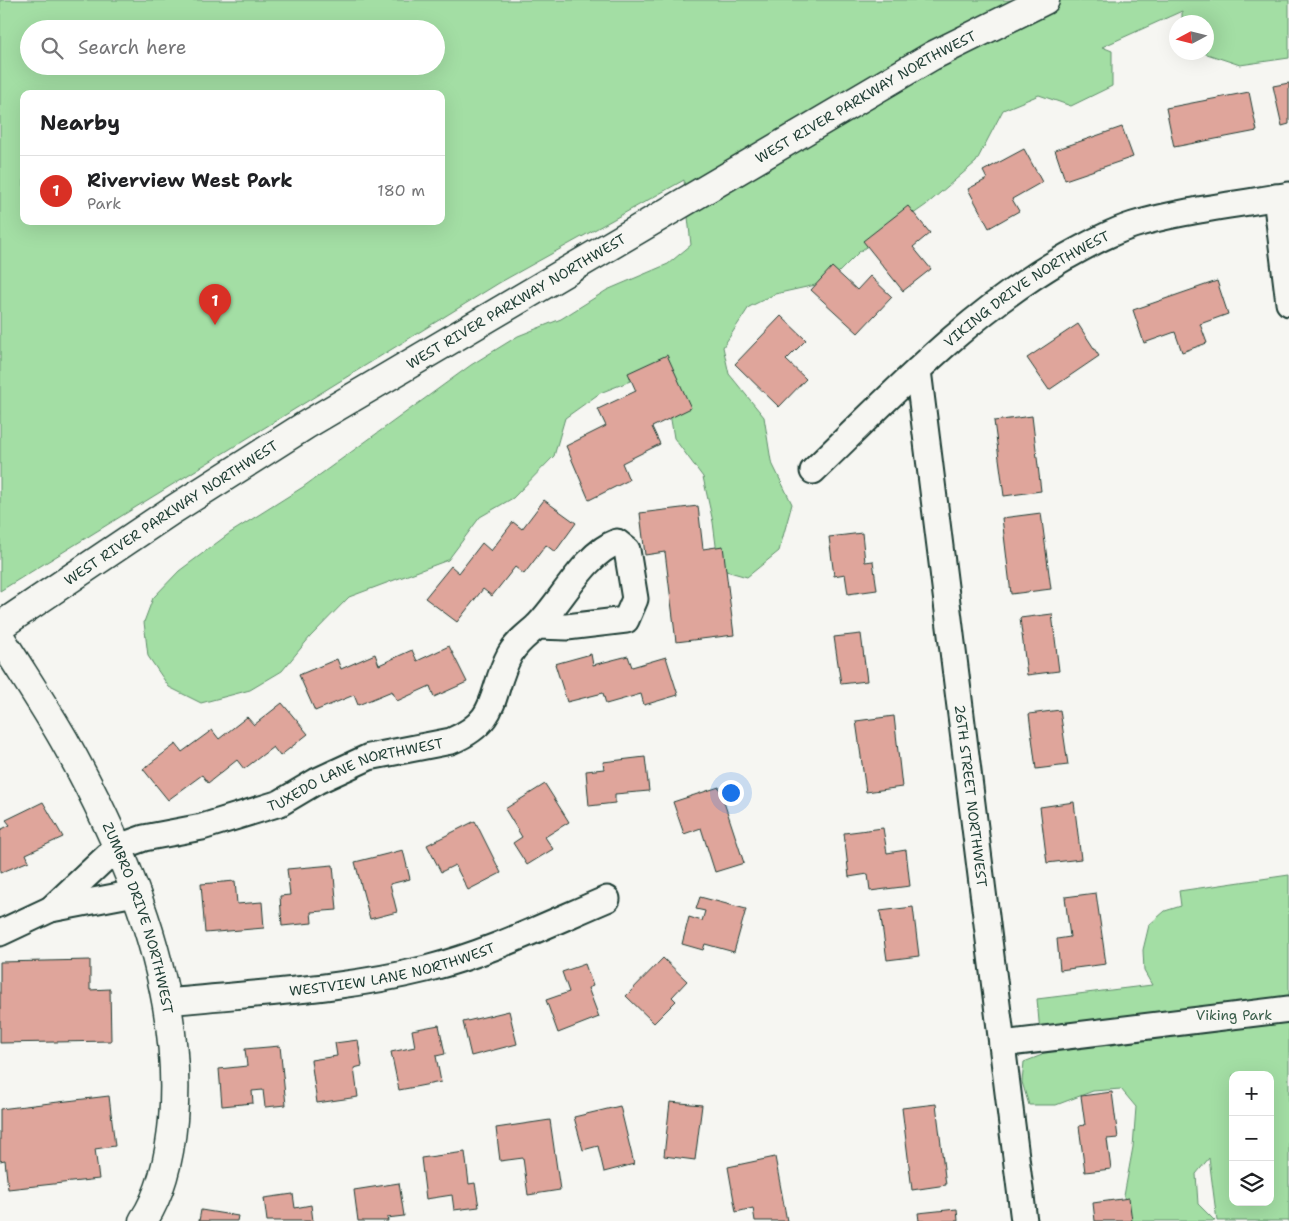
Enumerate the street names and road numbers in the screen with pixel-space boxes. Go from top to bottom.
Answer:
street label: WEST RIVER PARKWAY NORTHWEST [752,26,979,167]
street label: VIKING DRIVE NORTHWEST [940,226,1112,351]
street label: WEST RIVER PARKWAY NORTHWEST [403,229,629,373]
street label: WEST RIVER PARKWAY NORTHWEST [61,436,281,589]
street label: 26TH STREET NORTHWEST [951,703,991,888]
street label: TUXEDO LANE NORTHWEST [265,734,445,815]
street label: ZUMBRO DRIVE NORTHWEST [99,819,177,1015]
street label: WESTVIEW LANE NORTHWEST [288,938,498,1000]

